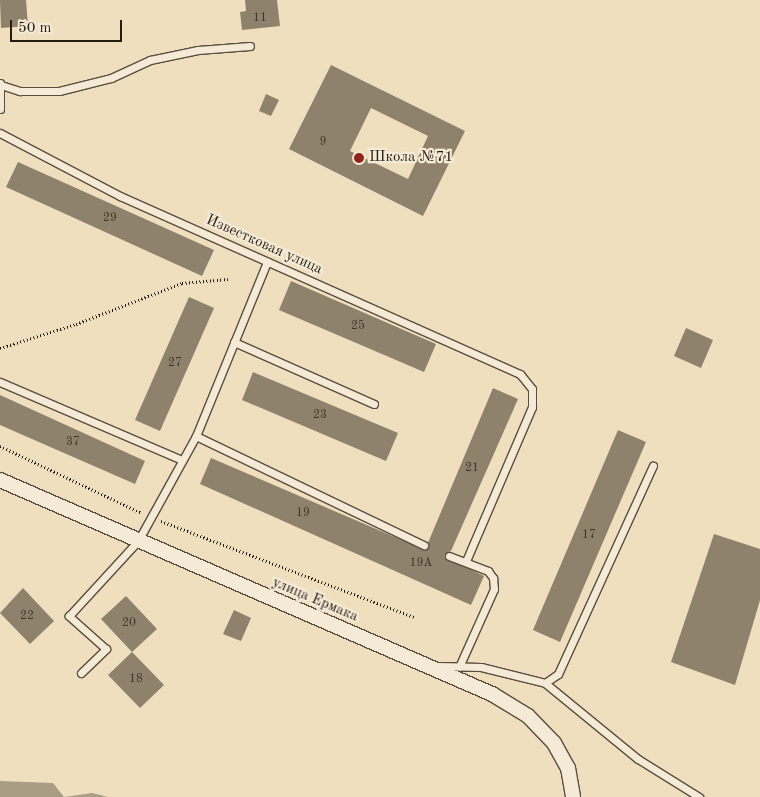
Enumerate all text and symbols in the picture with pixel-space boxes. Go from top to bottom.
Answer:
scale bar [12,10,125,42]
house number: 11 [253,12,267,26]
text: 50 m [18,21,52,36]
house number: 9 [320,136,326,150]
place label: Школа №71 [369,149,453,167]
marker: Школа №71 [353,152,365,164]
street label: Известковая улица [203,211,325,279]
house number: 29 [103,212,117,226]
house number: 25 [351,320,365,334]
house number: 27 [168,357,182,371]
house number: 23 [313,409,327,423]
house number: 37 [66,436,80,450]
house number: 21 [465,462,479,476]
house number: 19 [296,507,310,521]
house number: 17 [582,529,596,543]
house number: 19А [409,557,433,571]
street label: улица Ермака [269,574,361,626]
house number: 22 [20,610,34,624]
house number: 20 [122,617,136,631]
house number: 18 [129,673,143,687]

